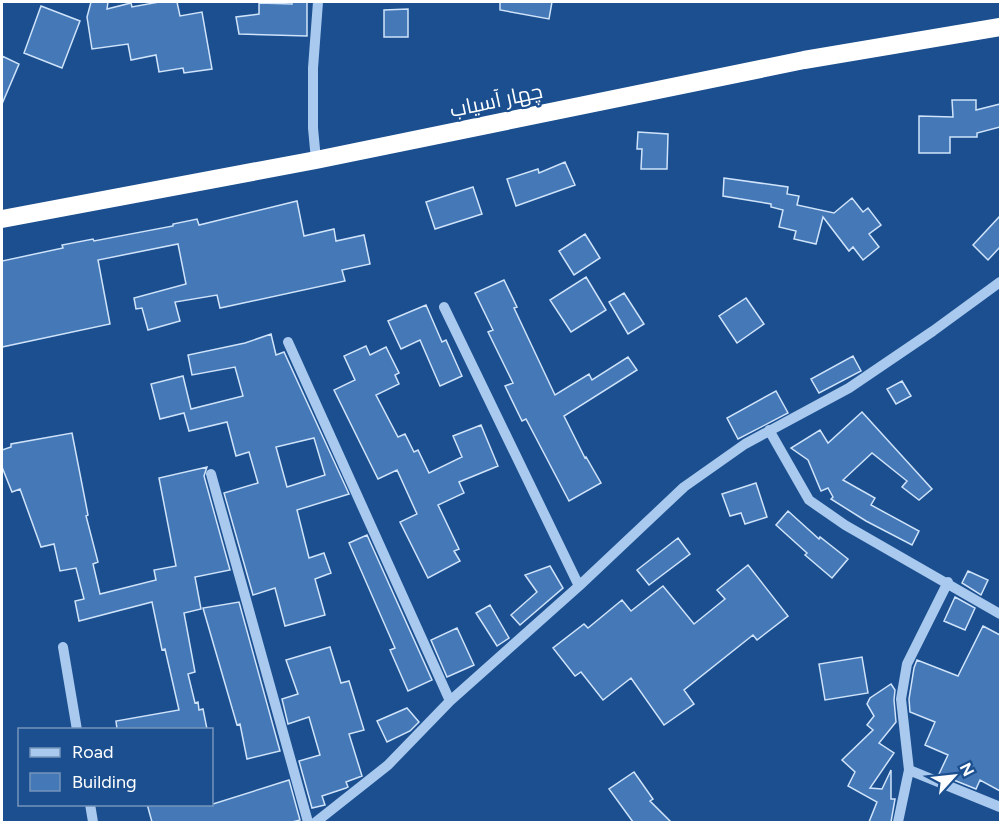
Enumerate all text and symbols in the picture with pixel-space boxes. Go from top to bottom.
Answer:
street label: چهار آسیاب [447,78,545,124]
legend [18,728,213,806]
text: Road [72,741,113,763]
north arrow [924,746,984,806]
text: N [956,760,978,779]
text: Building [72,771,137,793]

